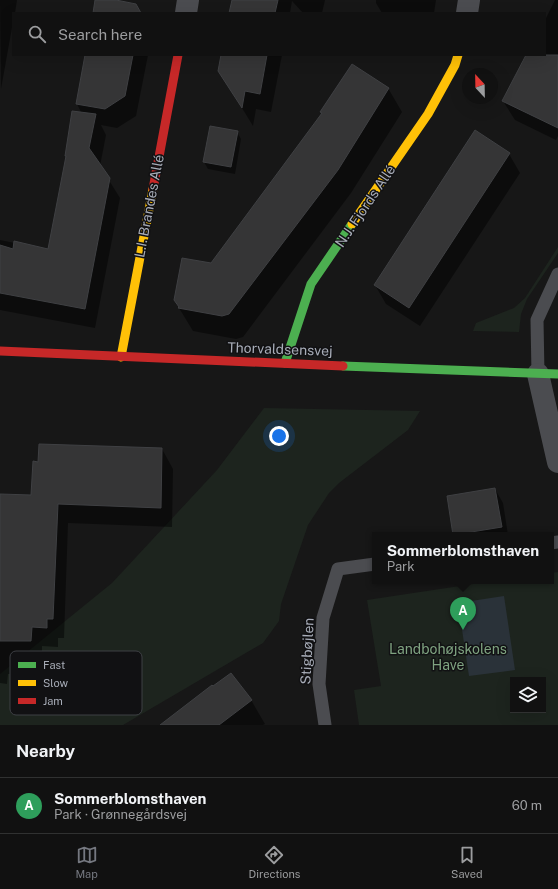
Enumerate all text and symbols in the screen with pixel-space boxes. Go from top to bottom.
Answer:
search box [12,12,546,56]
icon: search [26,23,48,45]
text: Search here [58,26,142,43]
north arrow [462,68,498,104]
street label: L.I. Brandes Allé [131,153,167,259]
street label: N.J. Fjords Allé [332,162,398,250]
street label: Thorvaldsensvej [227,339,333,359]
your location [269,426,289,446]
popup [372,532,554,584]
text: Sommerblomsthaven [387,542,539,559]
text: Park [387,559,414,574]
pin: A [450,597,476,630]
street label: Stigbøjlen [297,617,317,685]
park label: Landbohøjskolens Have [389,641,507,673]
legend [10,651,142,715]
text: Fast [43,659,65,671]
text: Slow [43,677,69,689]
map controls [510,677,546,713]
button: layers [510,677,546,713]
text: Jam [43,695,63,707]
text: Nearby [16,741,75,761]
text: Sommerblomsthaven [54,790,207,807]
text: A [24,798,34,813]
text: 60 m [512,798,542,813]
text: Park · Grønnegårdsvej [54,807,187,822]
tab: Map [75,844,98,880]
tab: Directions [249,844,300,880]
tab: Saved [451,844,483,880]

